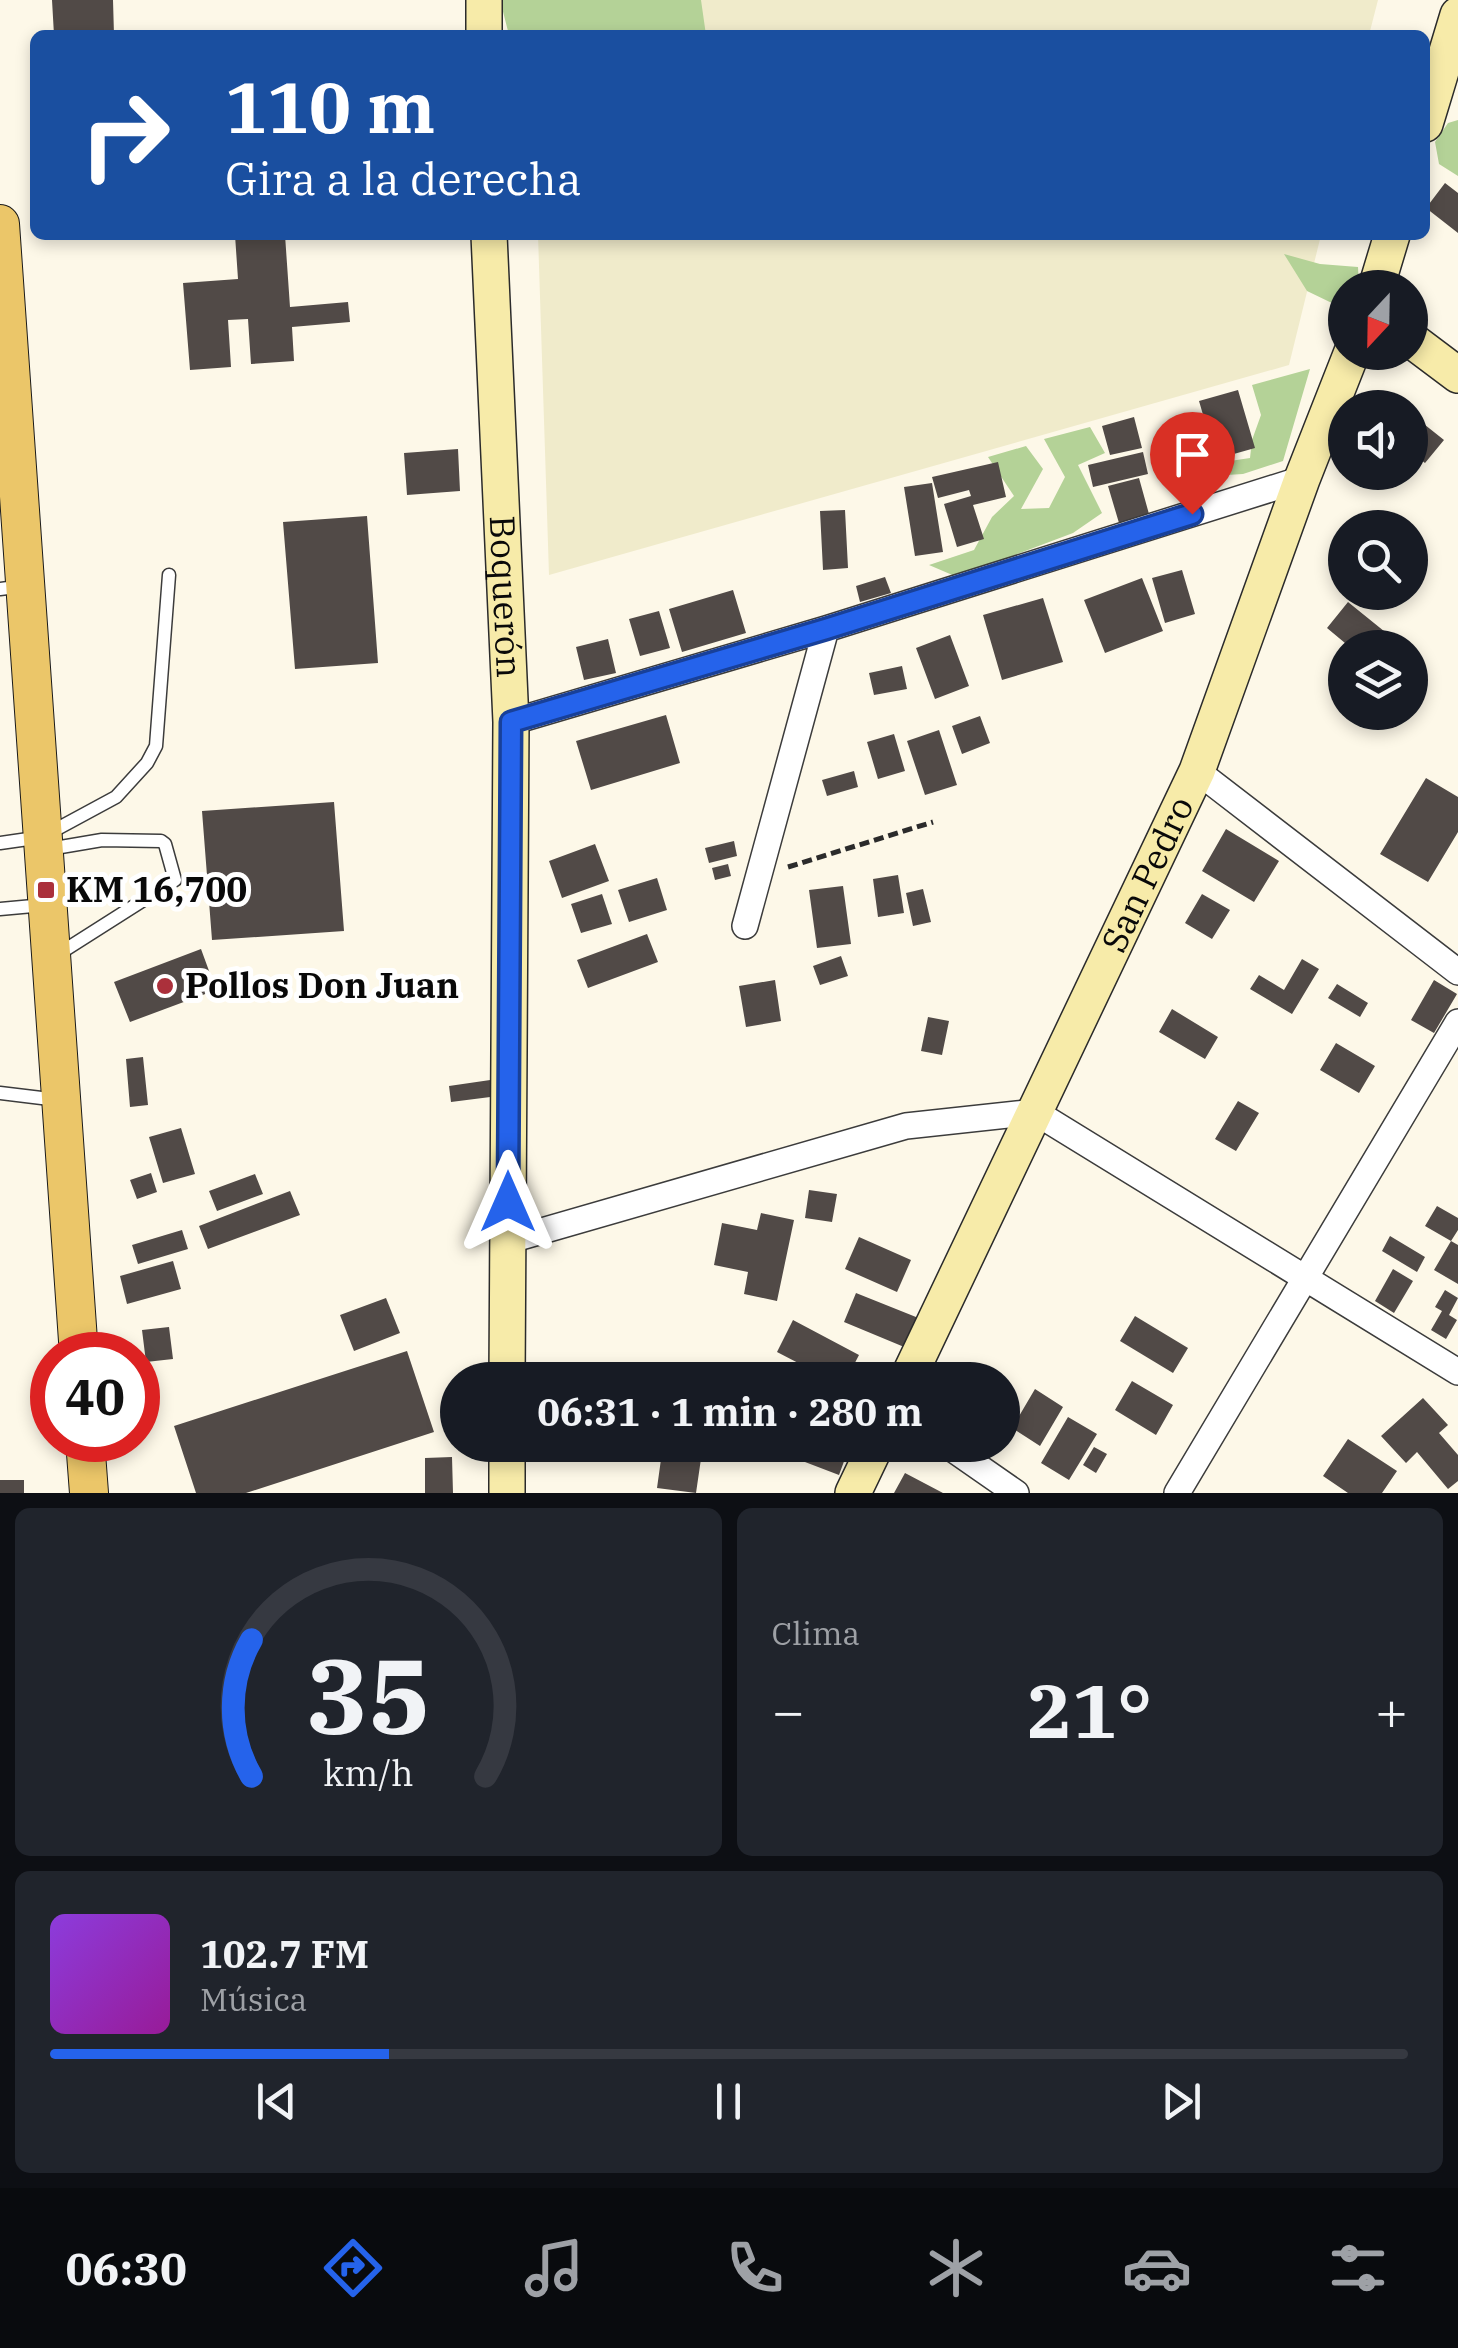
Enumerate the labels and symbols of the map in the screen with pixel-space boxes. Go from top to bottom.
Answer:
north arrow [1328,270,1428,370]
pin [1150,412,1235,515]
street label: Boquerón [480,514,533,679]
street label: San Pedro [1090,789,1204,959]
place label: KM 16,700 [66,866,247,912]
marker: KM 16,700 [35,879,57,901]
place label: Pollos Don Juan [185,962,459,1008]
marker: Pollos Don Juan [154,975,176,997]
position arrow [456,1150,560,1254]
speed limit sign: 40 [30,1332,160,1462]

